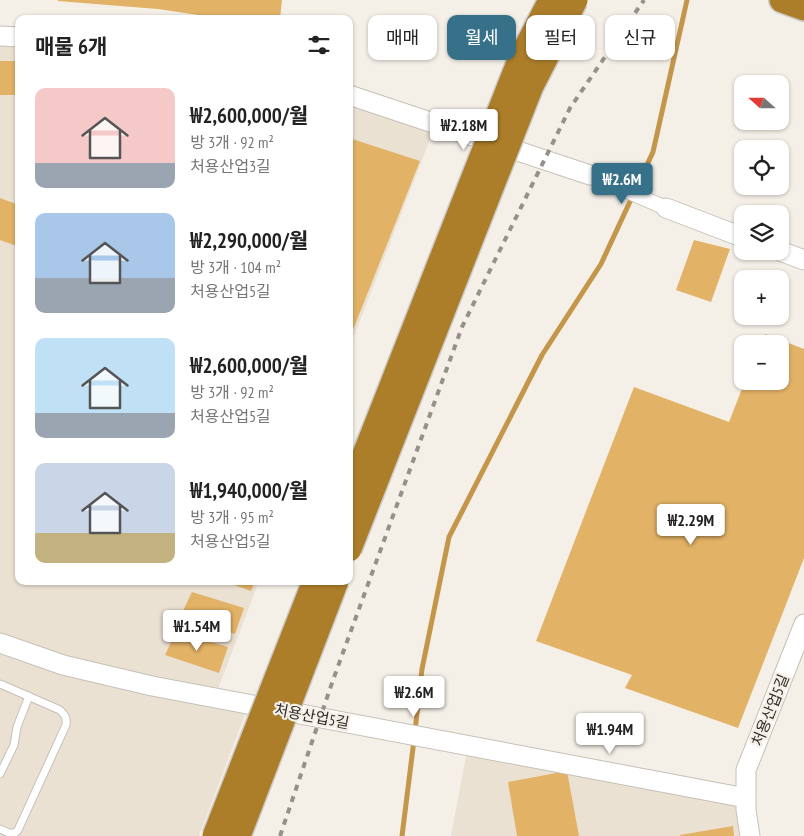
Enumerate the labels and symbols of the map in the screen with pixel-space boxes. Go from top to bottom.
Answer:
north arrow [734,75,789,130]
pin: ₩2.18M [423,108,505,151]
pin: ₩2.6M [587,162,657,205]
pin: ₩2.29M [650,504,732,546]
pin: ₩1.54M [156,610,238,652]
street label: 처용산업5길 [747,671,793,749]
pin: ₩2.6M [379,676,449,718]
street label: 처용산업5길 [273,699,351,733]
pin: ₩1.94M [569,712,651,755]

